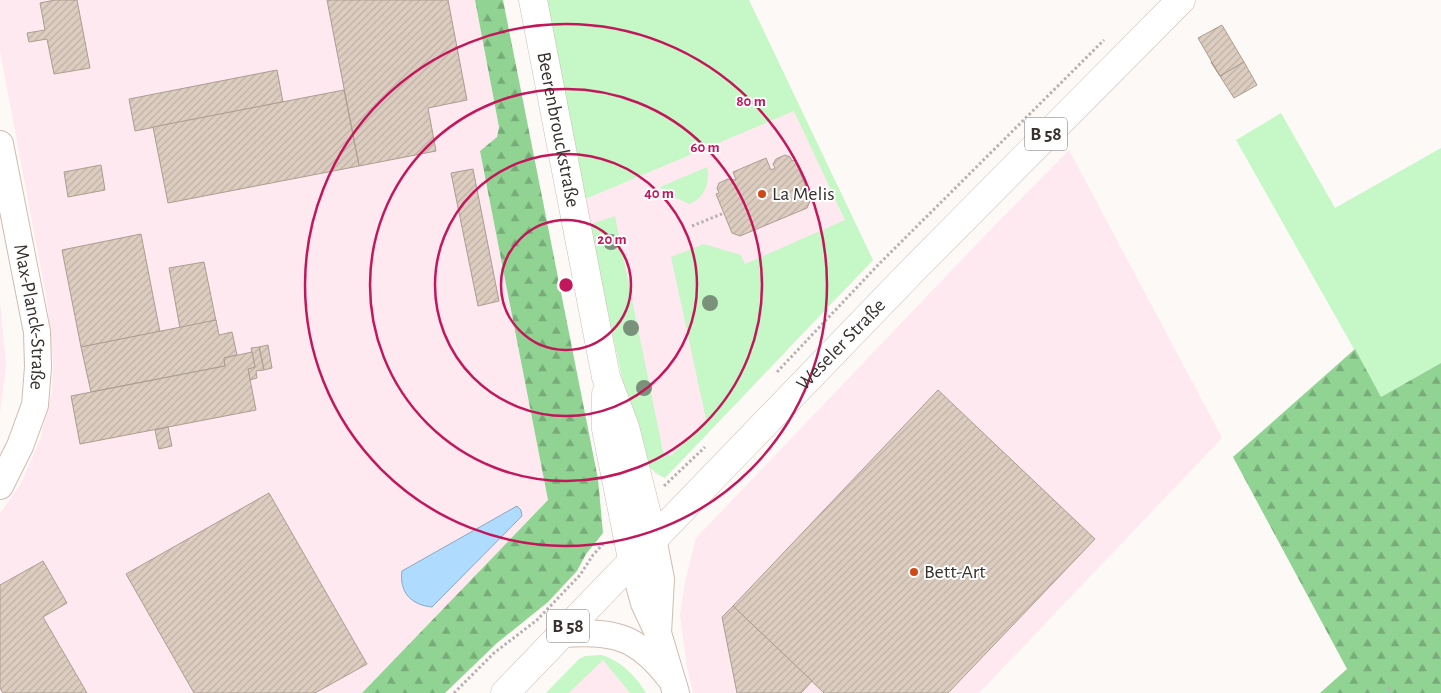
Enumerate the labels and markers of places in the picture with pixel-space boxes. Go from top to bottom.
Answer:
place label: La Melis [772,184,835,204]
marker: La Melis [756,188,768,200]
centre of rings [557,276,575,294]
place label: Bett-Art [924,562,986,582]
marker: Bett-Art [908,566,920,578]

